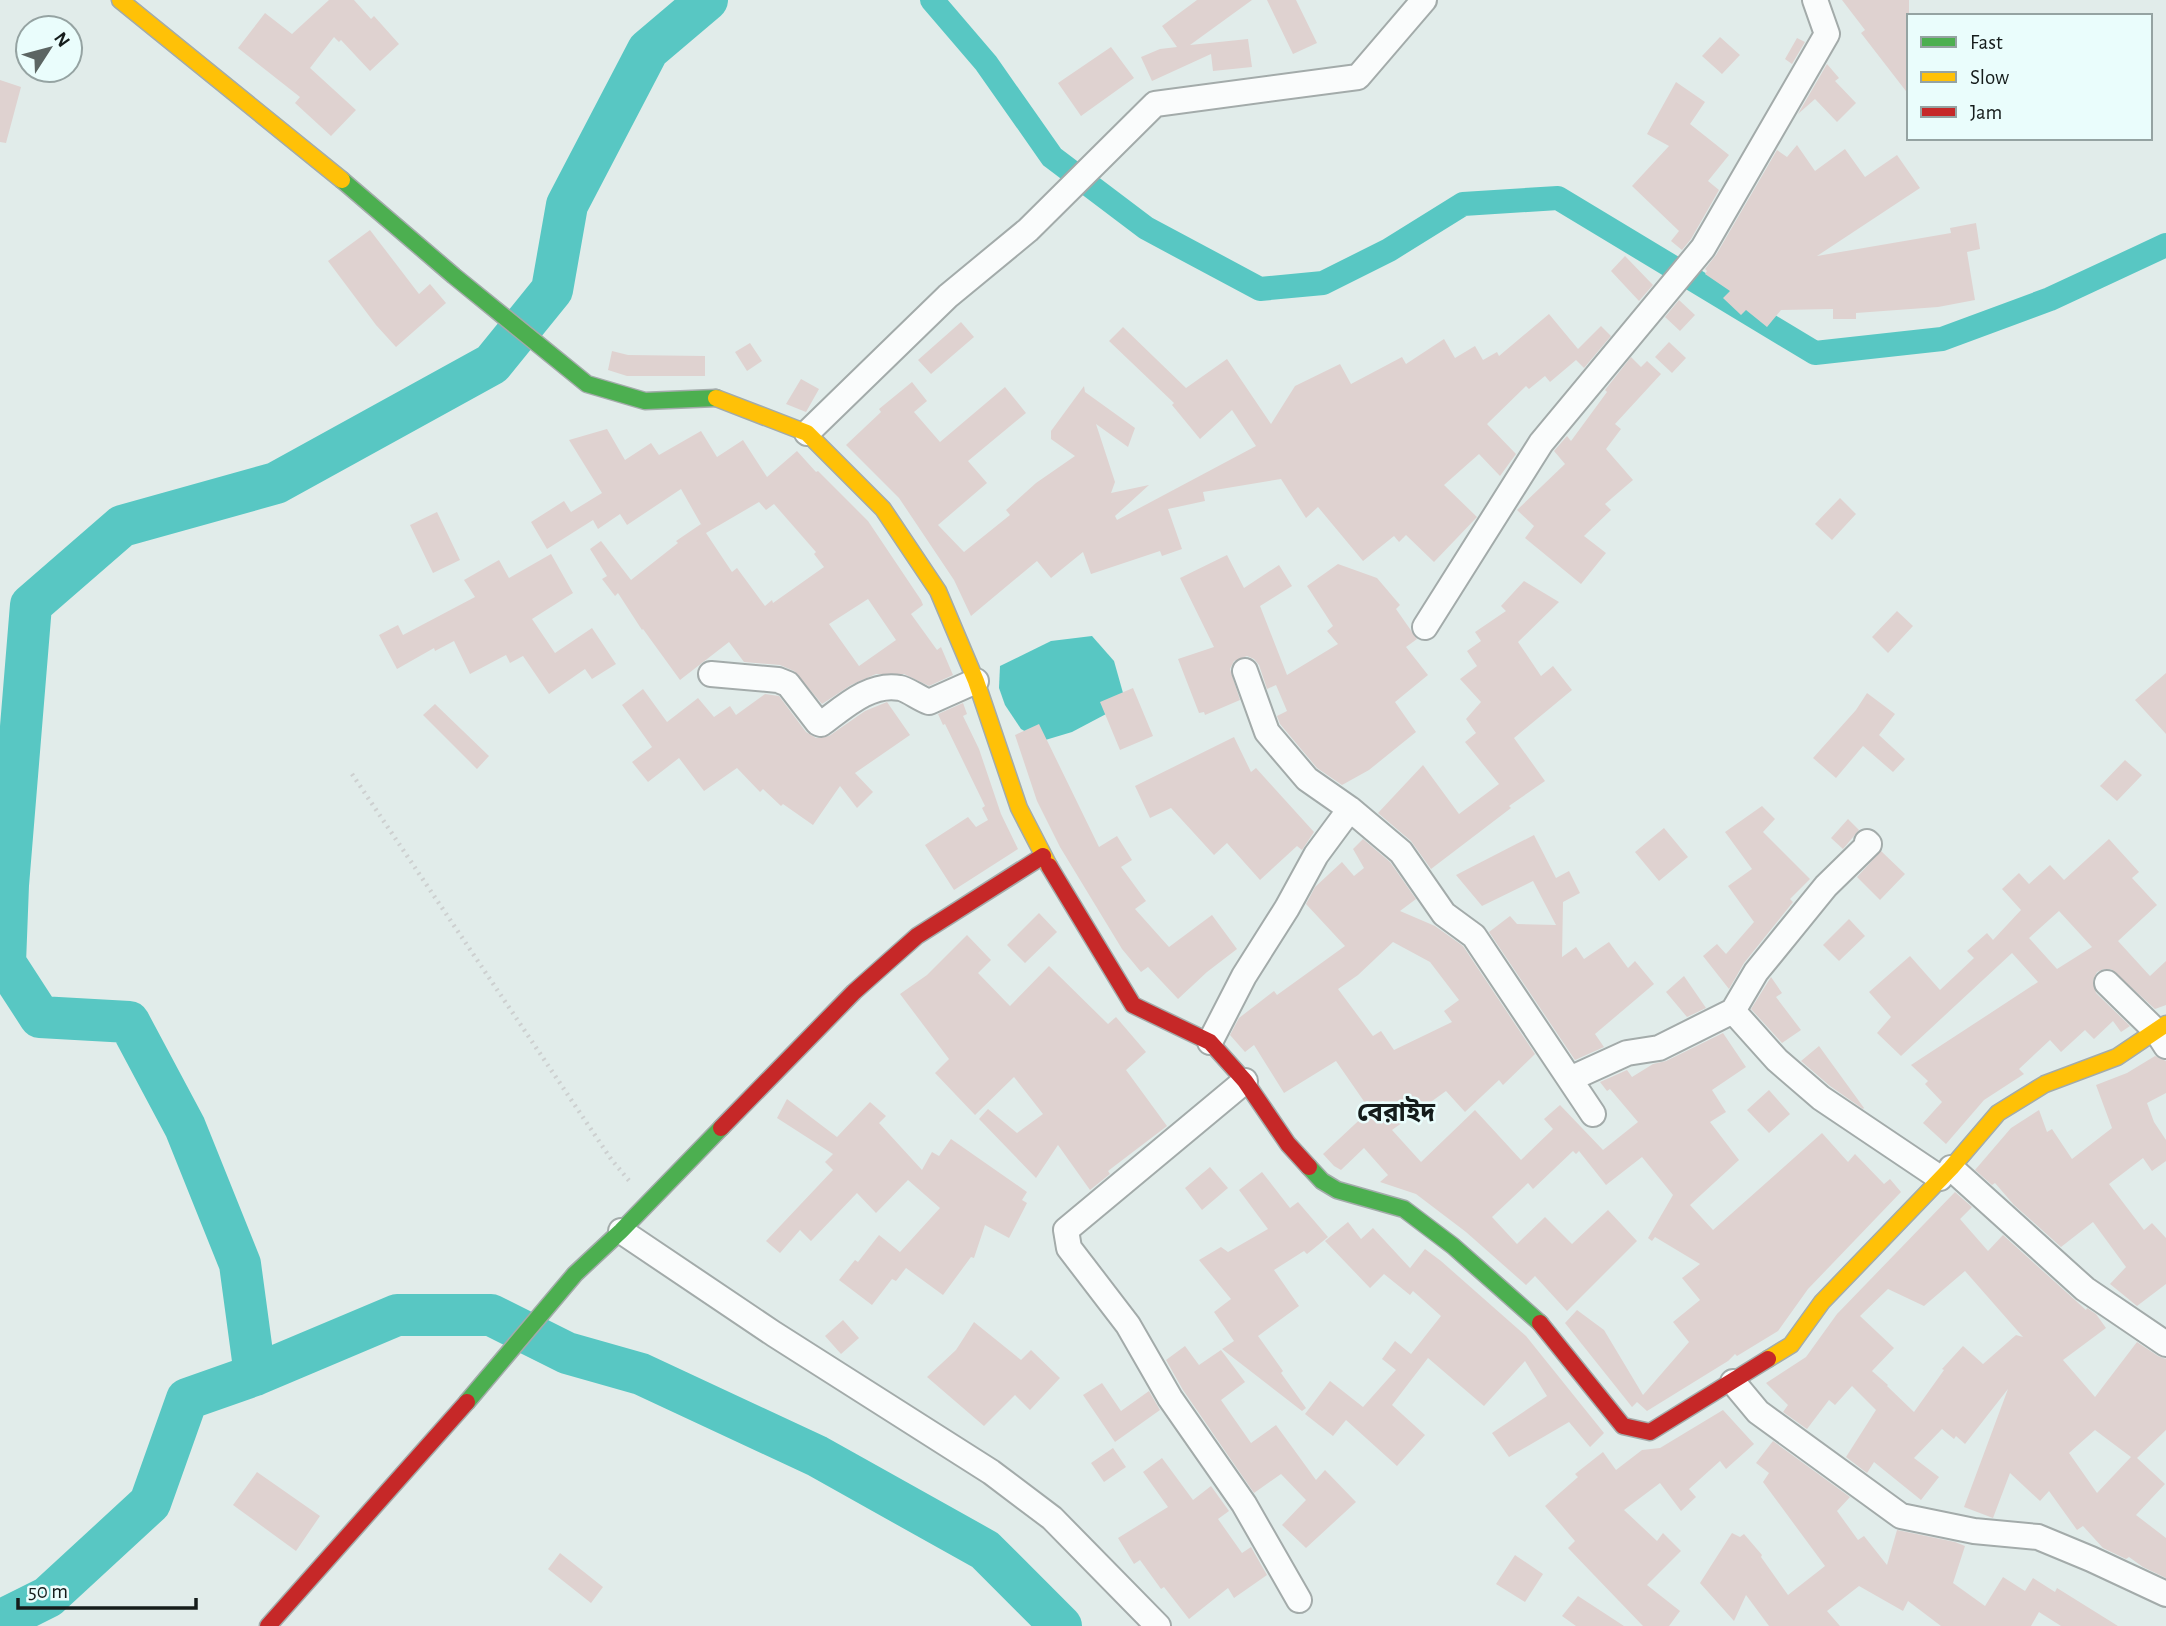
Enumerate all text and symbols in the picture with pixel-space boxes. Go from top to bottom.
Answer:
north arrow [14,14,84,84]
legend [1907,14,2152,140]
text: N [50,29,73,51]
text: Fast [1970,32,2003,53]
text: Slow [1970,67,2009,88]
text: Jam [1970,102,2002,123]
district label: বেরাইদ [1357,1096,1436,1126]
scale bar [18,1566,196,1610]
text: 50 m [28,1581,68,1602]

